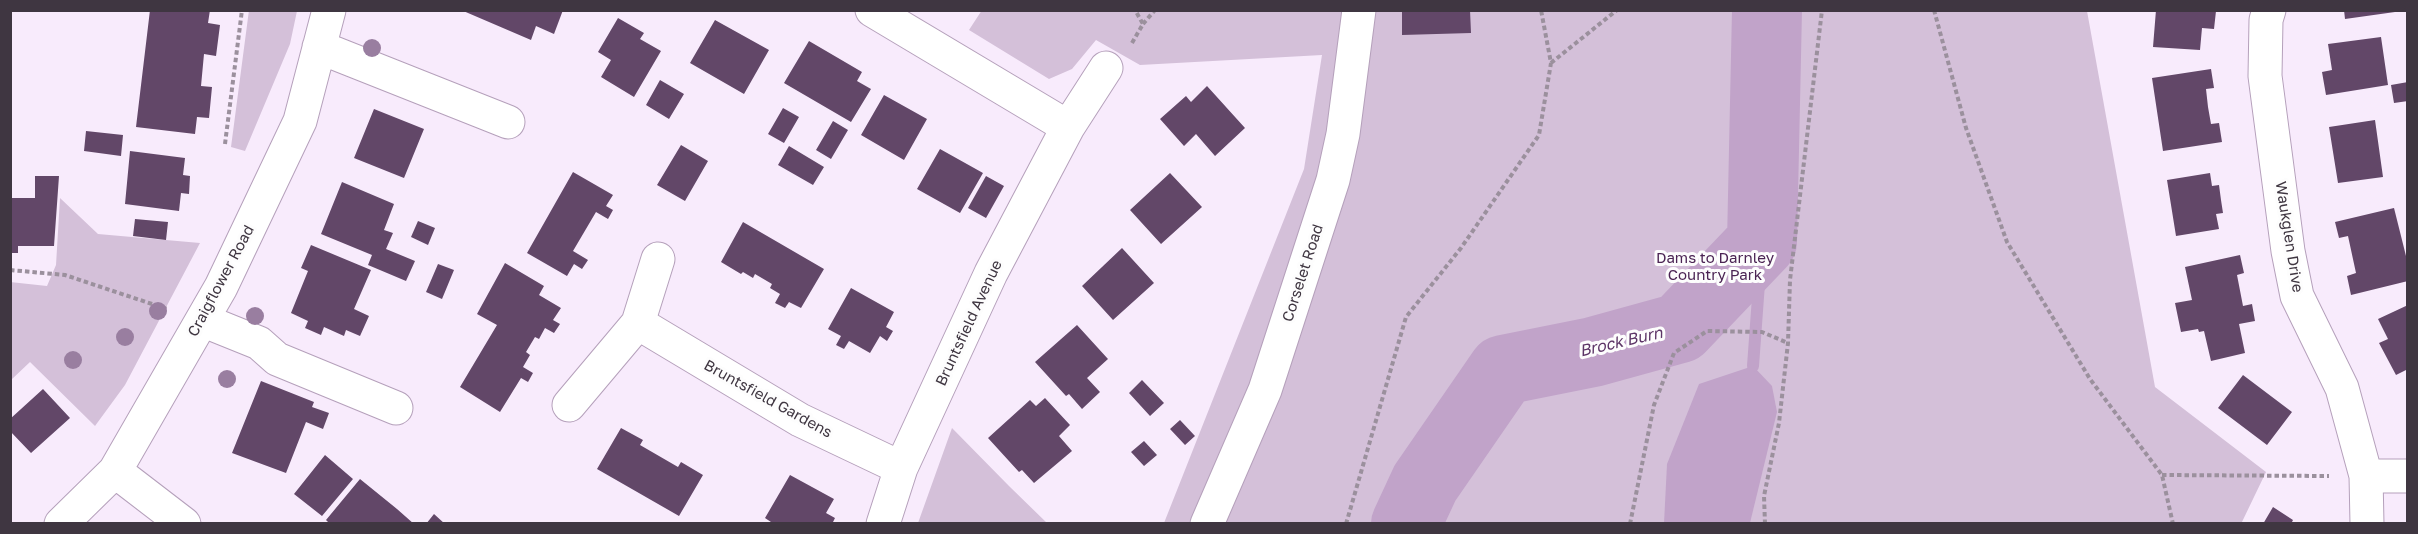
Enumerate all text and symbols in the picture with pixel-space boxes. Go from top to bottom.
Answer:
street label: Waukglen Drive [2271,180,2307,294]
street label: Craigflower Road [184,222,258,340]
street label: Corselet Road [1279,222,1327,324]
park label: Dams to Darnley Country Park [1656,249,1774,284]
street label: Bruntsfield Avenue [932,257,1006,389]
water label: Brock Burn [1578,323,1664,361]
street label: Bruntsfield Gardens [701,356,835,442]

